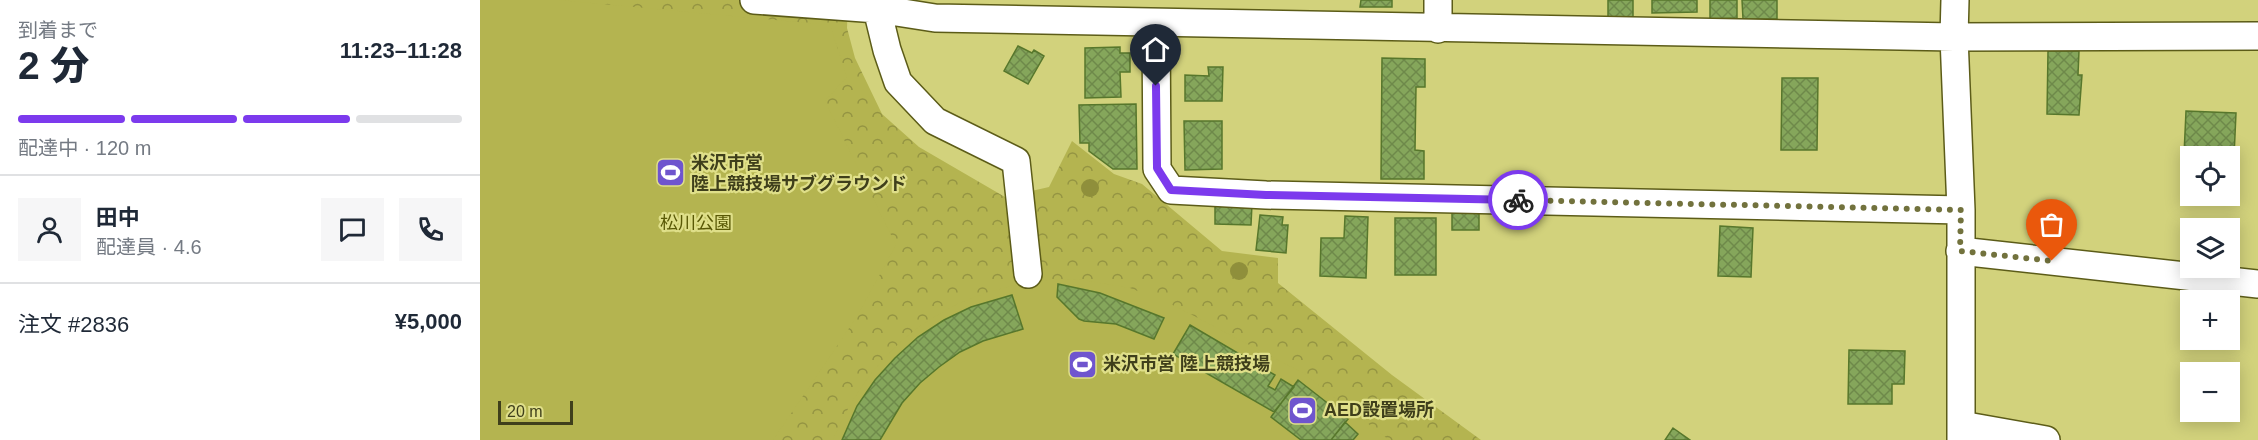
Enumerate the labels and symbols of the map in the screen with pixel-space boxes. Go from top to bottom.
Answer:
pin [1130,24,1181,86]
place label: 米沢市営 陸上競技場サブグラウンド [691,153,907,194]
sports icon: 米沢市営 陸上競技場サブグラウンド [654,157,686,189]
courier [1488,170,1548,230]
pin [2026,199,2077,261]
park label: 松川公園 [660,213,732,233]
sports icon: 米沢市営 陸上競技場 [1066,348,1098,380]
place label: 米沢市営 陸上競技場 [1103,354,1270,374]
sports icon: AED設置場所 [1287,394,1319,426]
scale bar [498,398,573,426]
place label: AED設置場所 [1324,400,1434,420]

